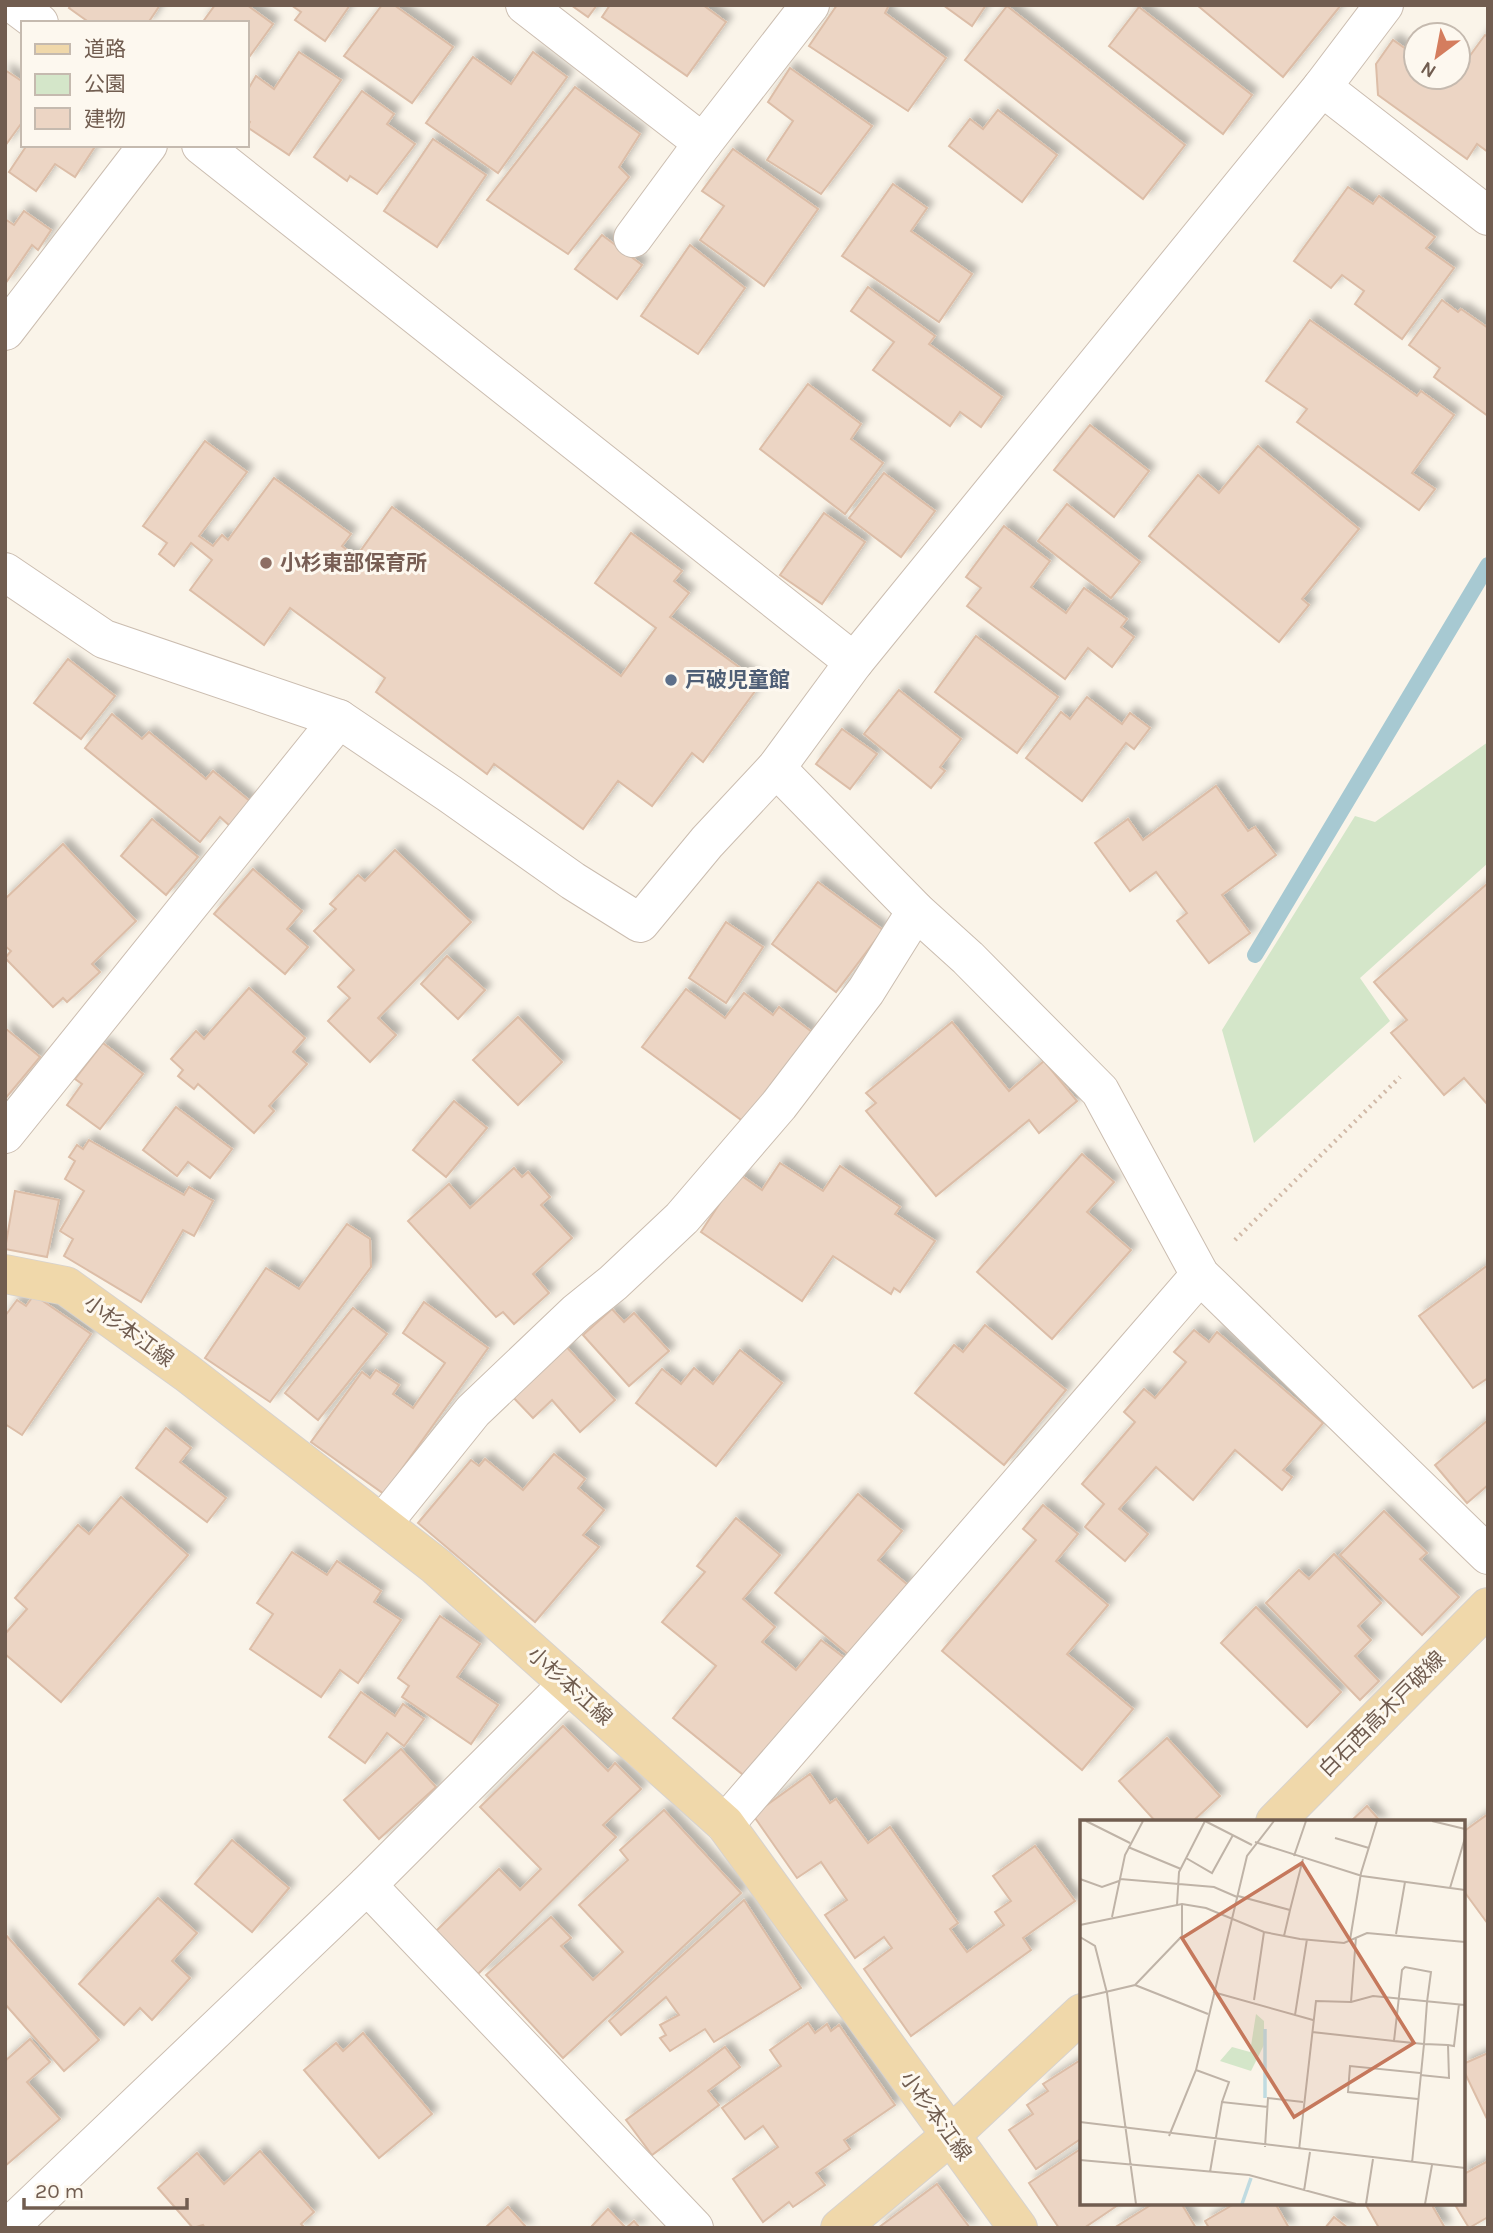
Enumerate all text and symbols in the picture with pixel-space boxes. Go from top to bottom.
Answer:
legend [21,21,248,147]
north arrow [1402,21,1472,91]
text: 道路 [84,37,126,61]
text: N [1417,57,1440,83]
text: 公園 [84,72,126,96]
text: 建物 [84,107,126,131]
place label: 小杉東部保育所 [280,551,427,575]
marker: 小杉東部保育所 [258,555,274,571]
place label: 戸破児童館 [685,668,790,692]
marker: 戸破児童館 [663,672,679,688]
street label: 小杉本江線 [79,1290,179,1372]
street label: 小杉本江線 [523,1642,617,1730]
street label: 白石西高木戸破線 [1314,1646,1450,1782]
inset map [1080,1820,1465,2205]
street label: 小杉本江線 [895,2066,977,2166]
scale bar [24,2166,187,2210]
text: 20 m [35,2179,84,2203]

